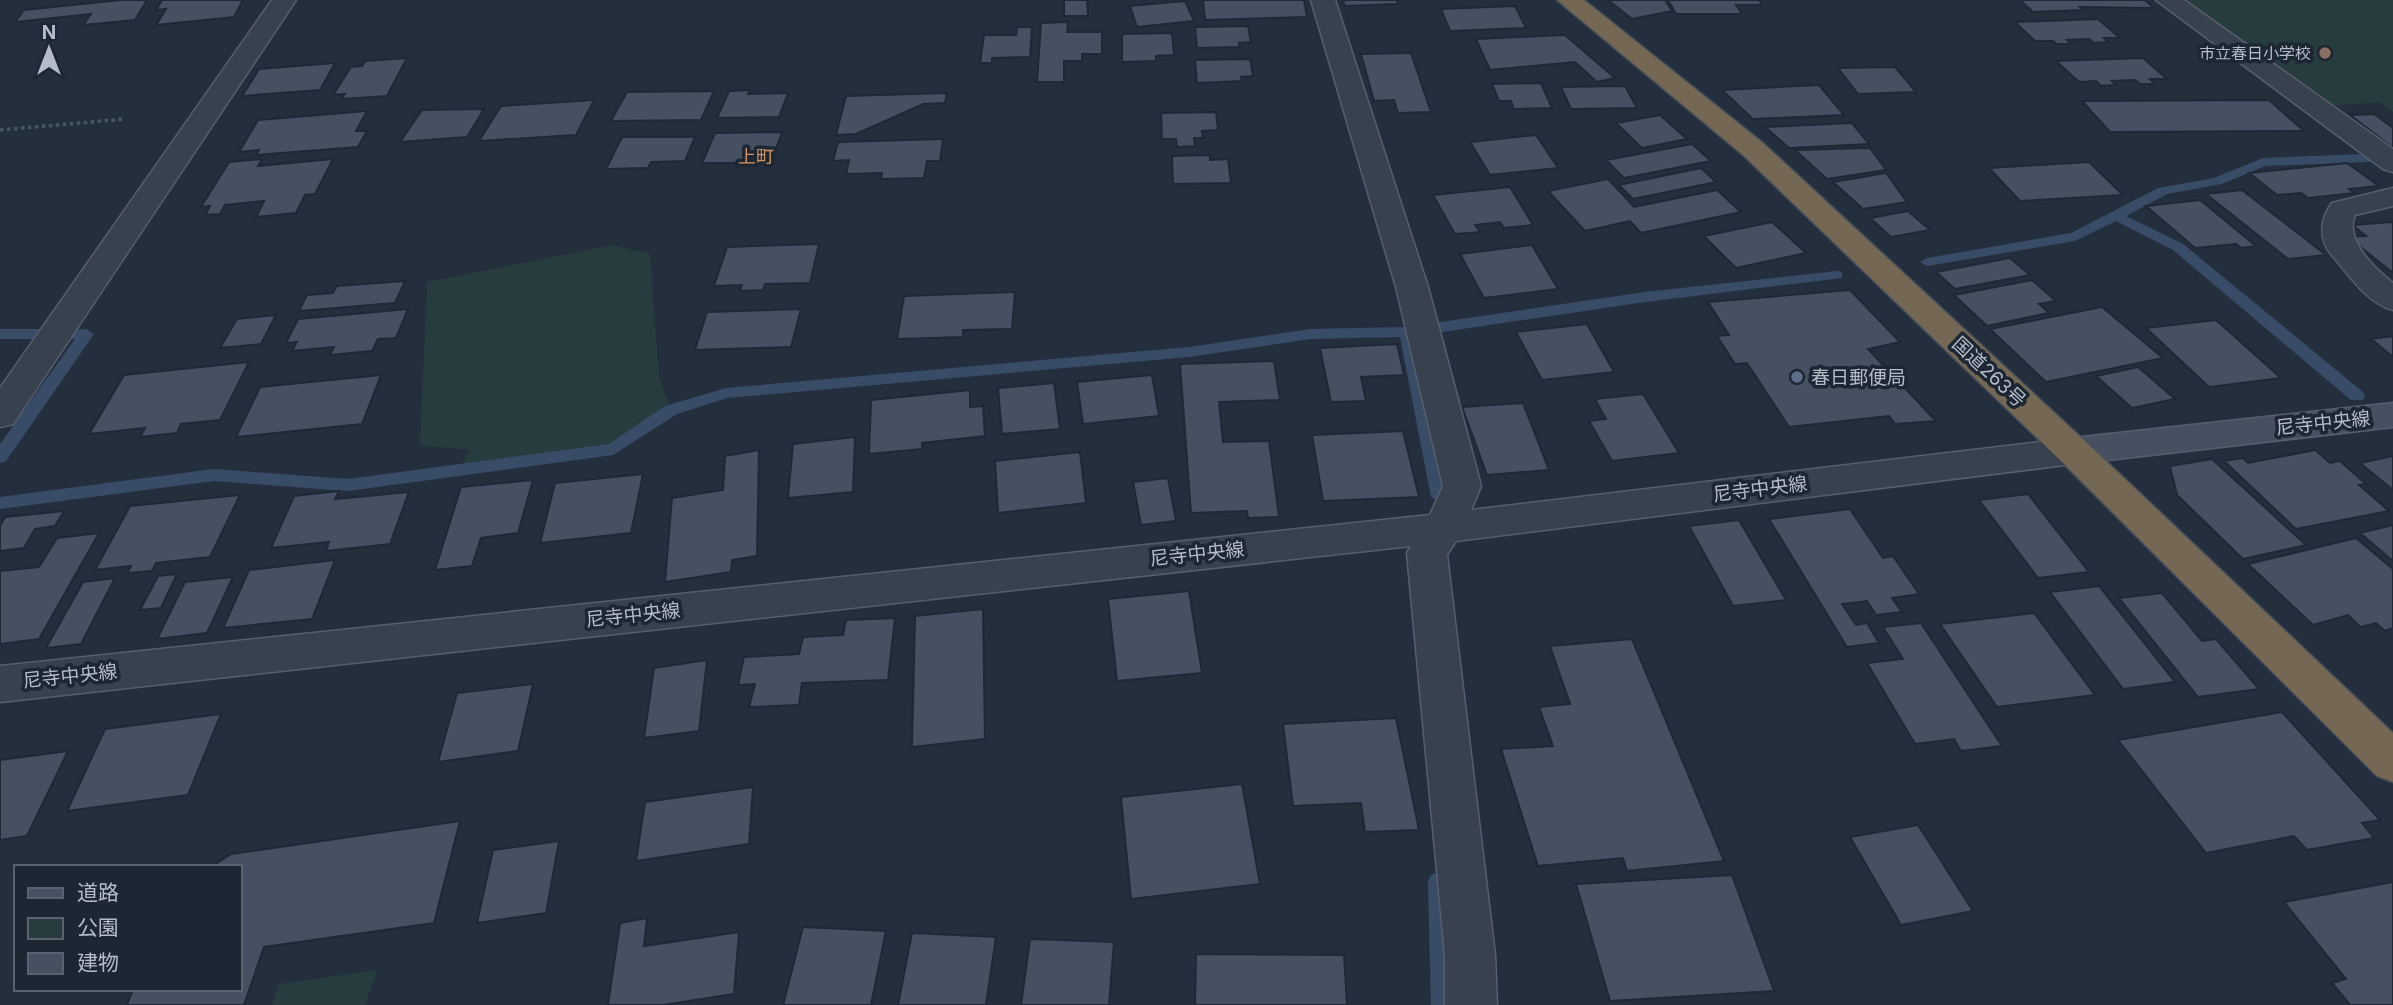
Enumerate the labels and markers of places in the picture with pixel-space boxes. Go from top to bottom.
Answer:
place label: 市立春日小学校 [2199,43,2311,63]
marker: 市立春日小学校 [2317,45,2333,61]
place label: 春日郵便局 [1811,366,1906,389]
marker: 春日郵便局 [1789,369,1805,385]

